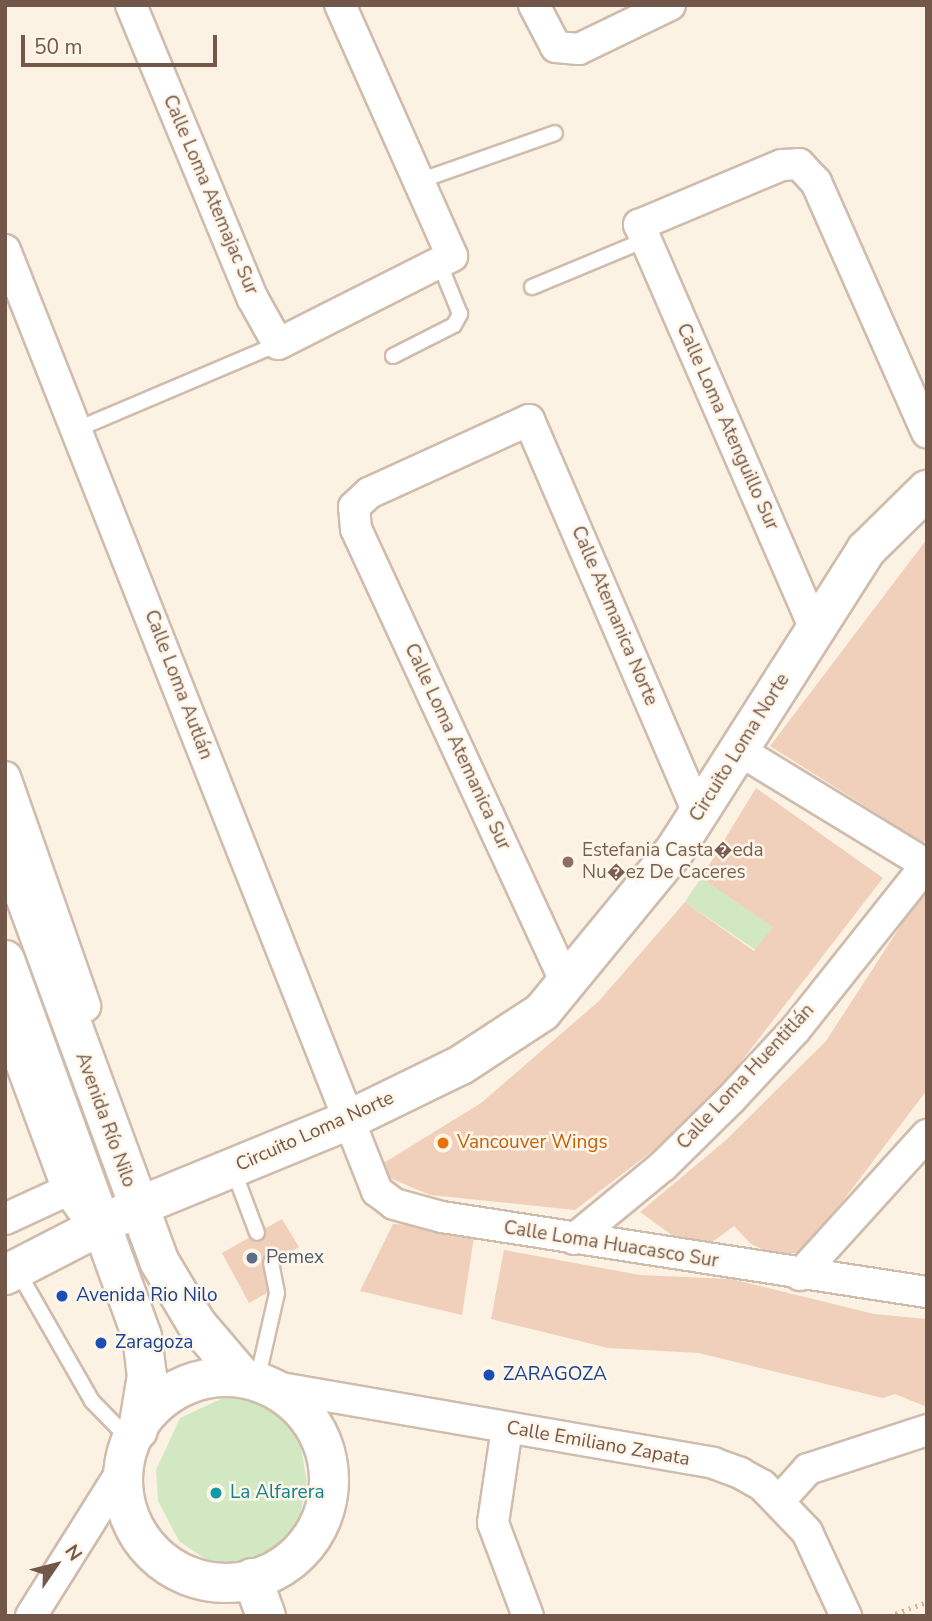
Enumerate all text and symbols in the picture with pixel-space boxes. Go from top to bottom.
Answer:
scale bar [24,21,220,65]
text: 50 m [34,33,83,61]
street label: Calle Loma Atemajac Sur [158,92,262,298]
street label: Calle Loma Atenguillo Sur [671,320,783,534]
street label: Calle Atemanica Norte [566,523,662,709]
street label: Calle Loma Autlán [139,607,217,763]
street label: Calle Loma Atemanica Sur [399,640,515,854]
street label: Circuito Loma Norte [685,670,795,826]
place label: Estefania Casta�eda Nu�ez De Caceres [582,840,764,884]
marker: Estefania Casta�eda Nu�ez De Caceres [560,854,576,870]
street label: Calle Loma Huentitlán [673,999,819,1155]
street label: Avenida Río Nilo [70,1050,140,1190]
street label: Circuito Loma Norte [233,1087,397,1177]
place label: Vancouver Wings [457,1132,608,1154]
marker: Vancouver Wings [435,1135,451,1151]
street label: Calle Loma Huacasco Sur [502,1217,720,1273]
place label: Pemex [266,1247,324,1269]
marker: Pemex [244,1250,260,1266]
place label: Avenida Rio Nilo [76,1285,217,1307]
marker: Avenida Rio Nilo [54,1288,70,1304]
place label: Zaragoza [115,1332,193,1354]
marker: Zaragoza [93,1335,109,1351]
place label: ZARAGOZA [503,1364,607,1386]
marker: ZARAGOZA [481,1367,497,1383]
street label: Calle Emiliano Zapata [505,1417,691,1471]
place label: La Alfarera [230,1482,324,1504]
marker: La Alfarera [208,1485,224,1501]
north arrow [21,1530,91,1600]
text: N [58,1540,88,1566]

